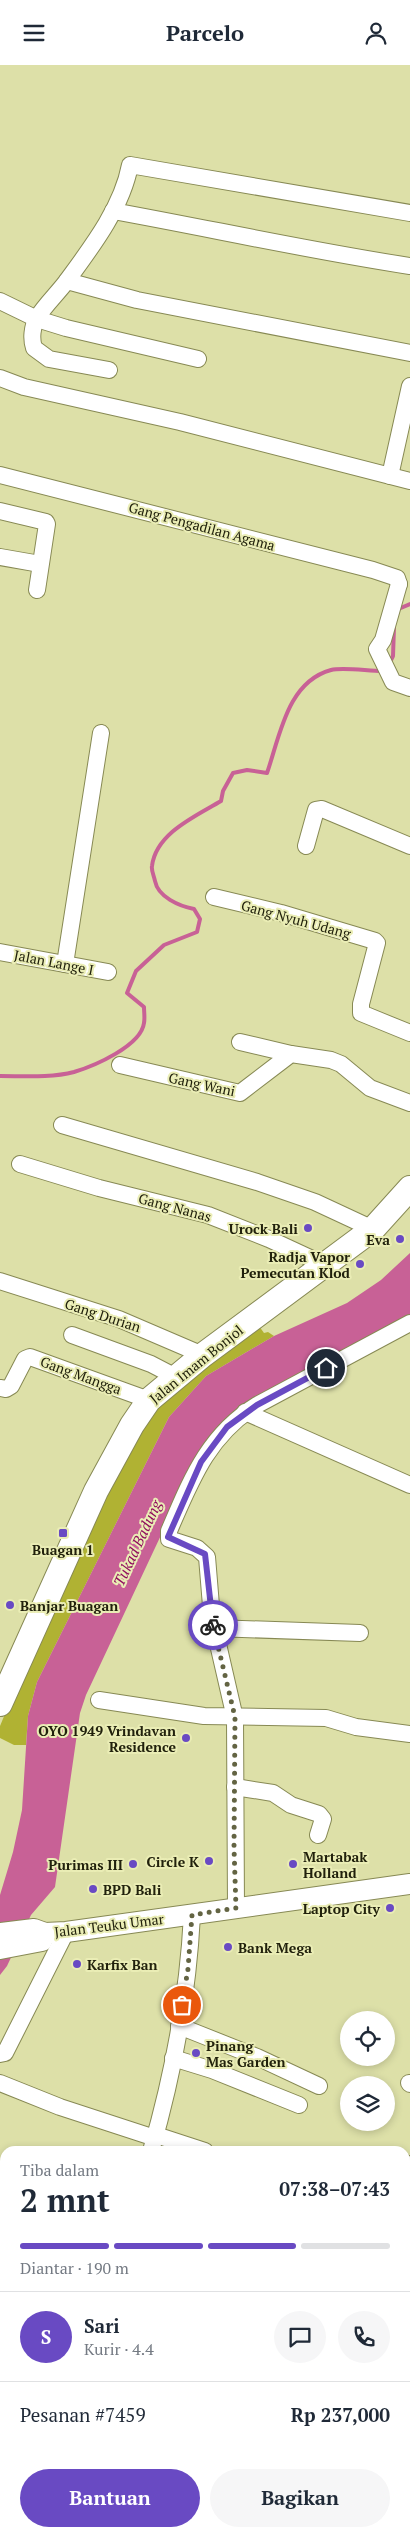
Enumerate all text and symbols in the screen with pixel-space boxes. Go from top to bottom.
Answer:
text: Parcelo [166,18,244,47]
icon: menu [20,19,48,47]
icon: person [362,19,390,47]
street label: Gang Pengadilan Agama [127,497,277,555]
street label: Gang Nyuh Udang [239,895,353,943]
street label: Jalan Lange I [13,945,95,979]
street label: Gang Wani [167,1068,237,1100]
street label: Gang Nanas [137,1188,213,1226]
place label: Urock Bali [229,1219,298,1238]
marker: Urock Bali [302,1222,314,1234]
place label: Eva [366,1230,390,1249]
marker: Eva [394,1233,406,1245]
place label: Radja Vapor Pemecutan Klod [241,1247,351,1282]
marker: Radja Vapor Pemecutan Klod [354,1258,366,1270]
street label: Gang Durian [63,1294,144,1336]
street label: Jalan Imam Bonjol [145,1320,247,1408]
pin [305,1347,347,1389]
street label: Gang Mangga [38,1352,124,1398]
icon: home [312,1354,340,1382]
water label: Tukad Badung [108,1495,166,1589]
marker: Buagan 1 [57,1527,69,1539]
place label: Buagan 1 [32,1540,94,1559]
place label: Banjar Buagan [20,1596,118,1615]
marker: Banjar Buagan [4,1599,16,1611]
courier [188,1600,238,1650]
icon: bike [199,1611,227,1639]
place label: OYO 1949 Vrindavan Residence [38,1721,176,1756]
marker: OYO 1949 Vrindavan Residence [180,1732,192,1744]
place label: Martabak Holland [303,1847,368,1882]
place label: Circle K [147,1852,199,1871]
place label: Purimas III [48,1855,123,1874]
marker: Circle K [203,1855,215,1867]
marker: Purimas III [127,1858,139,1870]
marker: Martabak Holland [287,1858,299,1870]
place label: BPD Bali [103,1880,162,1899]
marker: BPD Bali [87,1883,99,1895]
place label: Laptop City [303,1899,381,1918]
marker: Laptop City [384,1902,396,1914]
street label: Jalan Teuku Umar [53,1909,166,1941]
place label: Bank Mega [238,1938,312,1957]
marker: Bank Mega [222,1941,234,1953]
place label: Karfix Ban [87,1955,158,1974]
marker: Karfix Ban [71,1958,83,1970]
pin [161,1984,203,2026]
icon: bag [168,1991,196,2019]
map controls [340,2011,395,2131]
button: locate [340,2011,395,2066]
place label: Pinang Mas Garden [206,2036,286,2071]
marker: Pinang Mas Garden [190,2047,202,2059]
button: layers [340,2076,395,2131]
text: Tiba dalam [20,2159,99,2181]
text: 07:38–07:43 [279,2176,390,2201]
text: 2 mnt [20,2179,110,2221]
text: Diantar · 190 m [20,2257,129,2279]
button: chat [274,2311,326,2363]
button: phone [338,2311,390,2363]
text: Sari [84,2313,120,2338]
text: S [41,2324,51,2349]
text: Kurir · 4.4 [84,2338,154,2360]
text: Pesanan #7459 [20,2402,146,2427]
text: Rp 237,000 [291,2402,390,2427]
button: Bantuan [20,2469,200,2527]
button: Bagikan [210,2469,390,2527]

